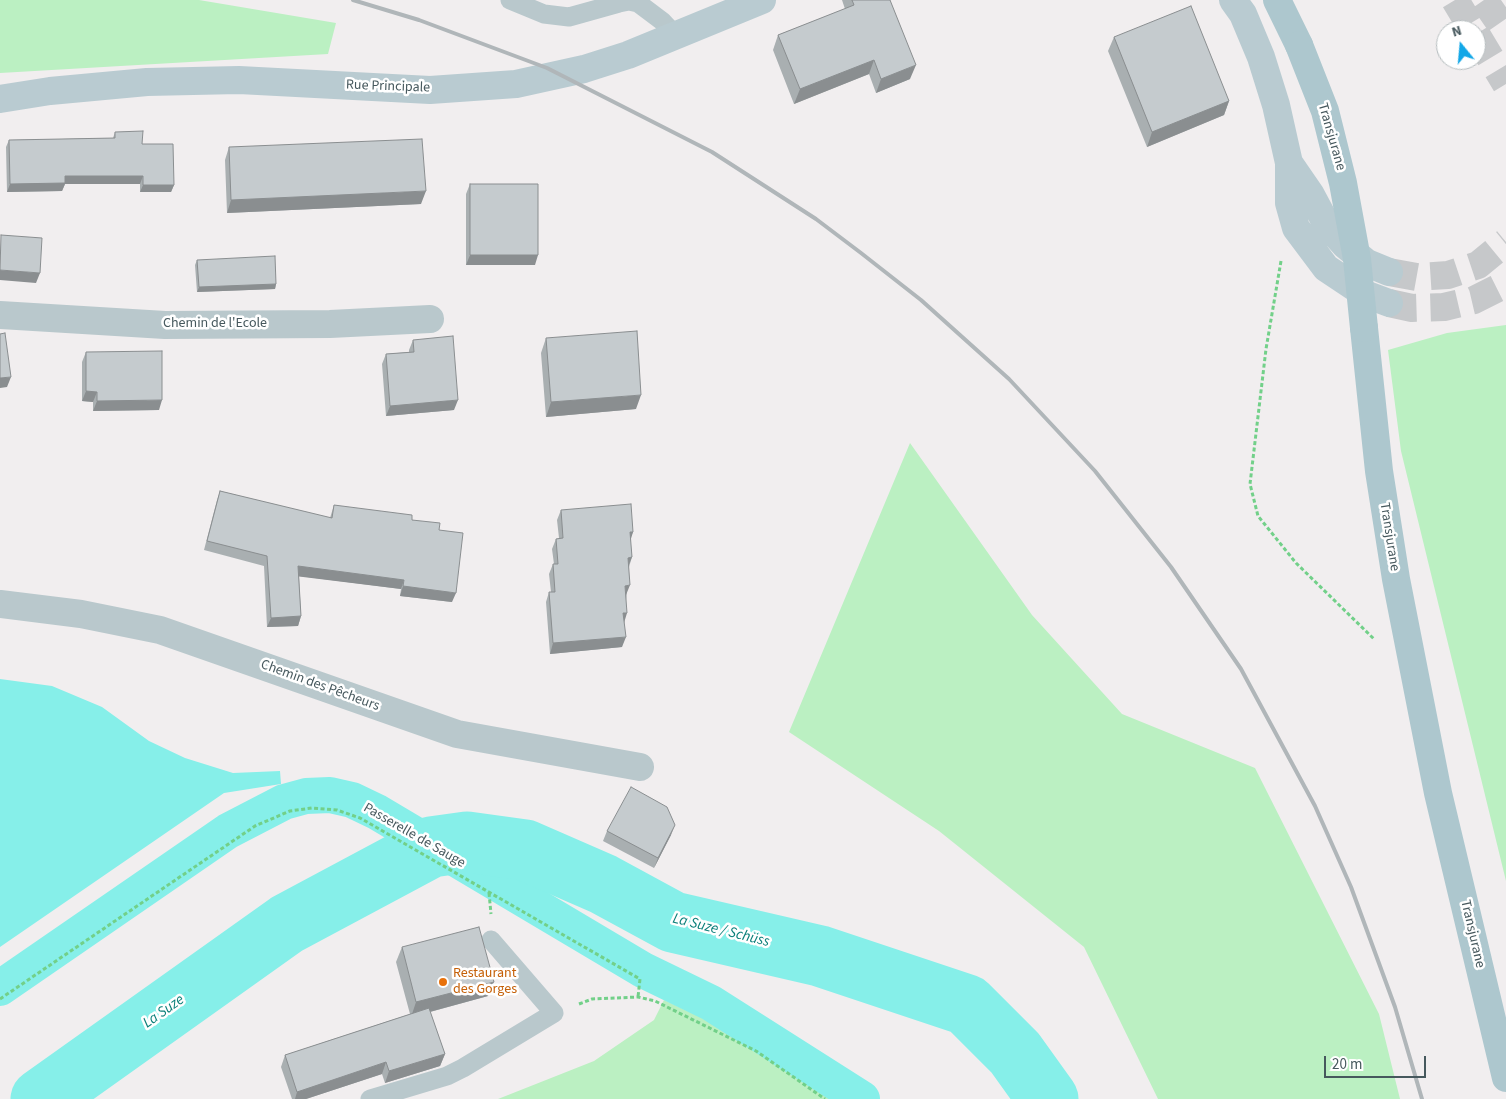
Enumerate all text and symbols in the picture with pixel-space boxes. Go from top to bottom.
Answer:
north arrow [1436,20,1486,70]
text: N [1450,21,1464,43]
street label: Rue Principale [346,77,430,97]
street label: Transjurane [1313,101,1349,173]
street label: Chemin de l'Ecole [163,316,267,332]
street label: Transjurane [1375,502,1403,572]
street label: Chemin des Pêcheurs [258,657,382,715]
street label: Passerelle de Sauge [360,800,468,872]
street label: Transjurane [1456,898,1488,970]
water label: La Suze / Schüss [671,910,771,952]
place label: Restaurant des Gorges [453,966,517,999]
marker: Restaurant des Gorges [437,976,449,988]
water label: La Suze [140,991,188,1033]
scale bar [1326,1046,1428,1078]
text: 20 m [1332,1054,1362,1075]

